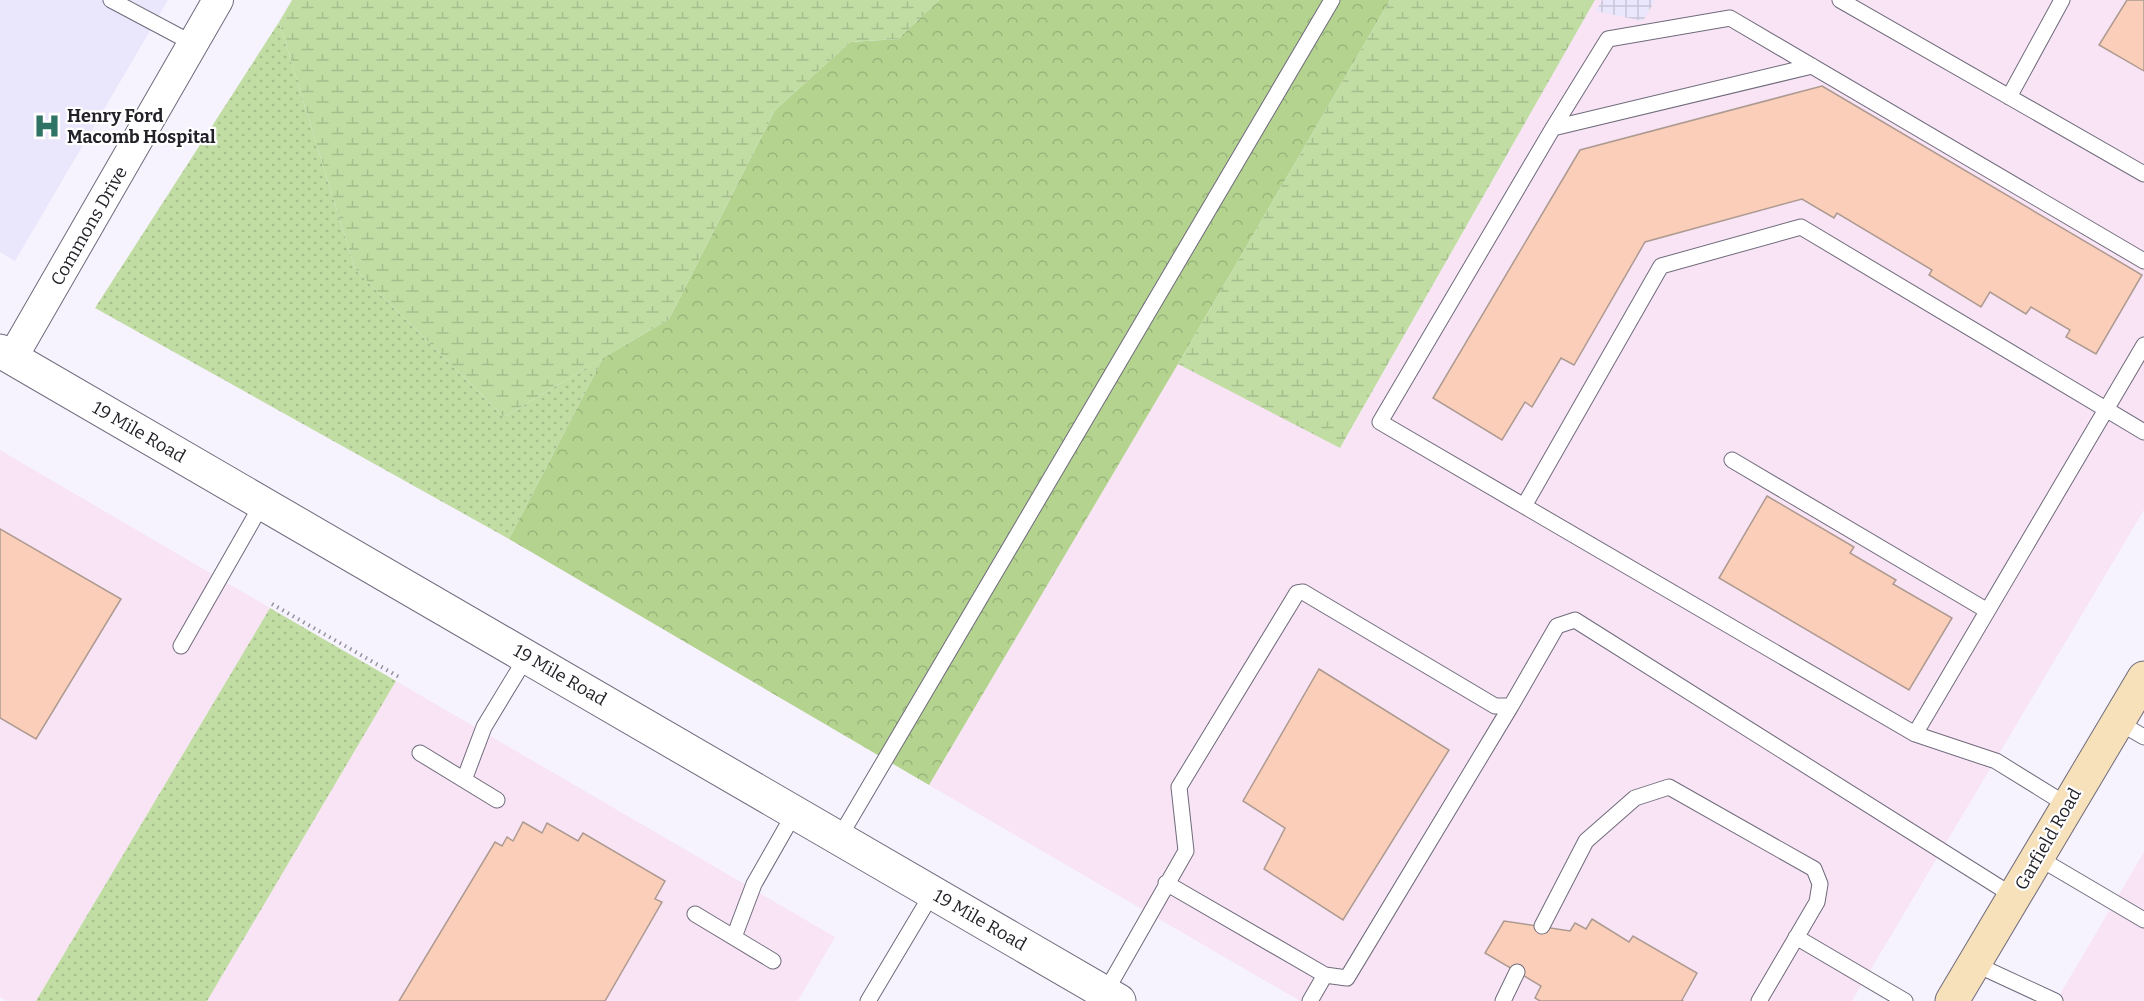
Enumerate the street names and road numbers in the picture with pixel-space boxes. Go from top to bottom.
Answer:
street label: Commons Drive [46,162,132,290]
street label: 19 Mile Road [89,397,190,468]
street label: 19 Mile Road [510,640,611,711]
street label: Garfield Road [2010,784,2086,894]
street label: 19 Mile Road [930,885,1031,956]

